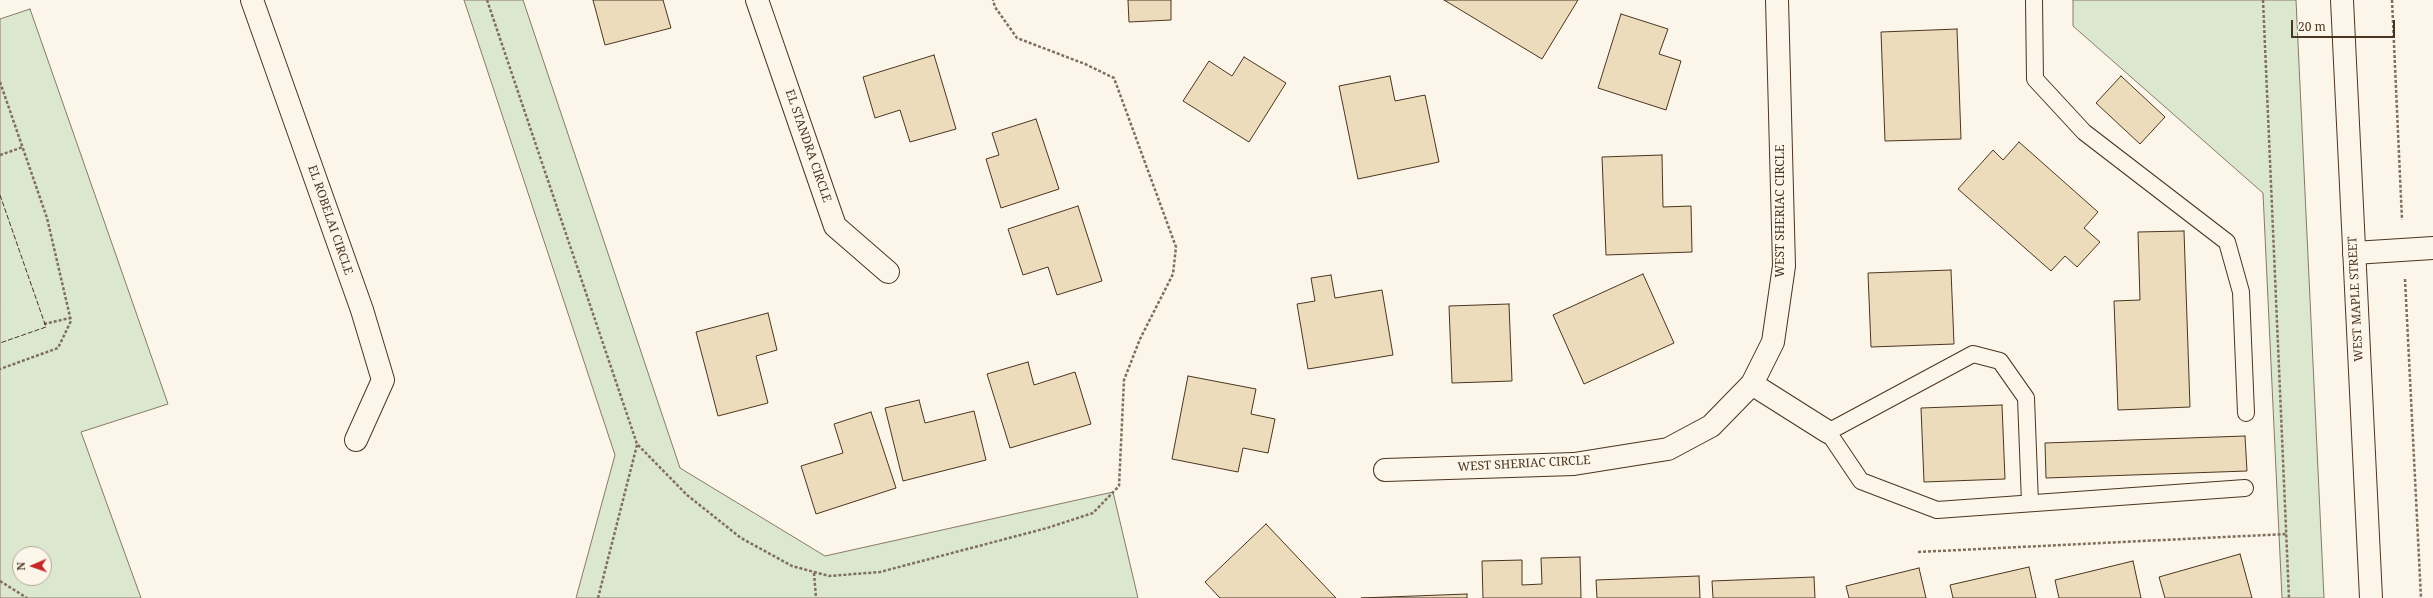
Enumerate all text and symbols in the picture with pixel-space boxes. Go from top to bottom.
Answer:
scale bar [2293,12,2397,38]
text: 20 m [2298,18,2326,35]
street label: EL STANDRA CIRCLE [782,88,834,204]
street label: WEST SHERIAC CIRCLE [1774,144,1788,278]
street label: EL ROBELAI CIRCLE [304,163,356,277]
street label: WEST MAPLE STREET [2346,236,2366,362]
street label: WEST SHERIAC CIRCLE [1457,453,1591,475]
north arrow [12,546,52,586]
text: N [13,562,28,571]

